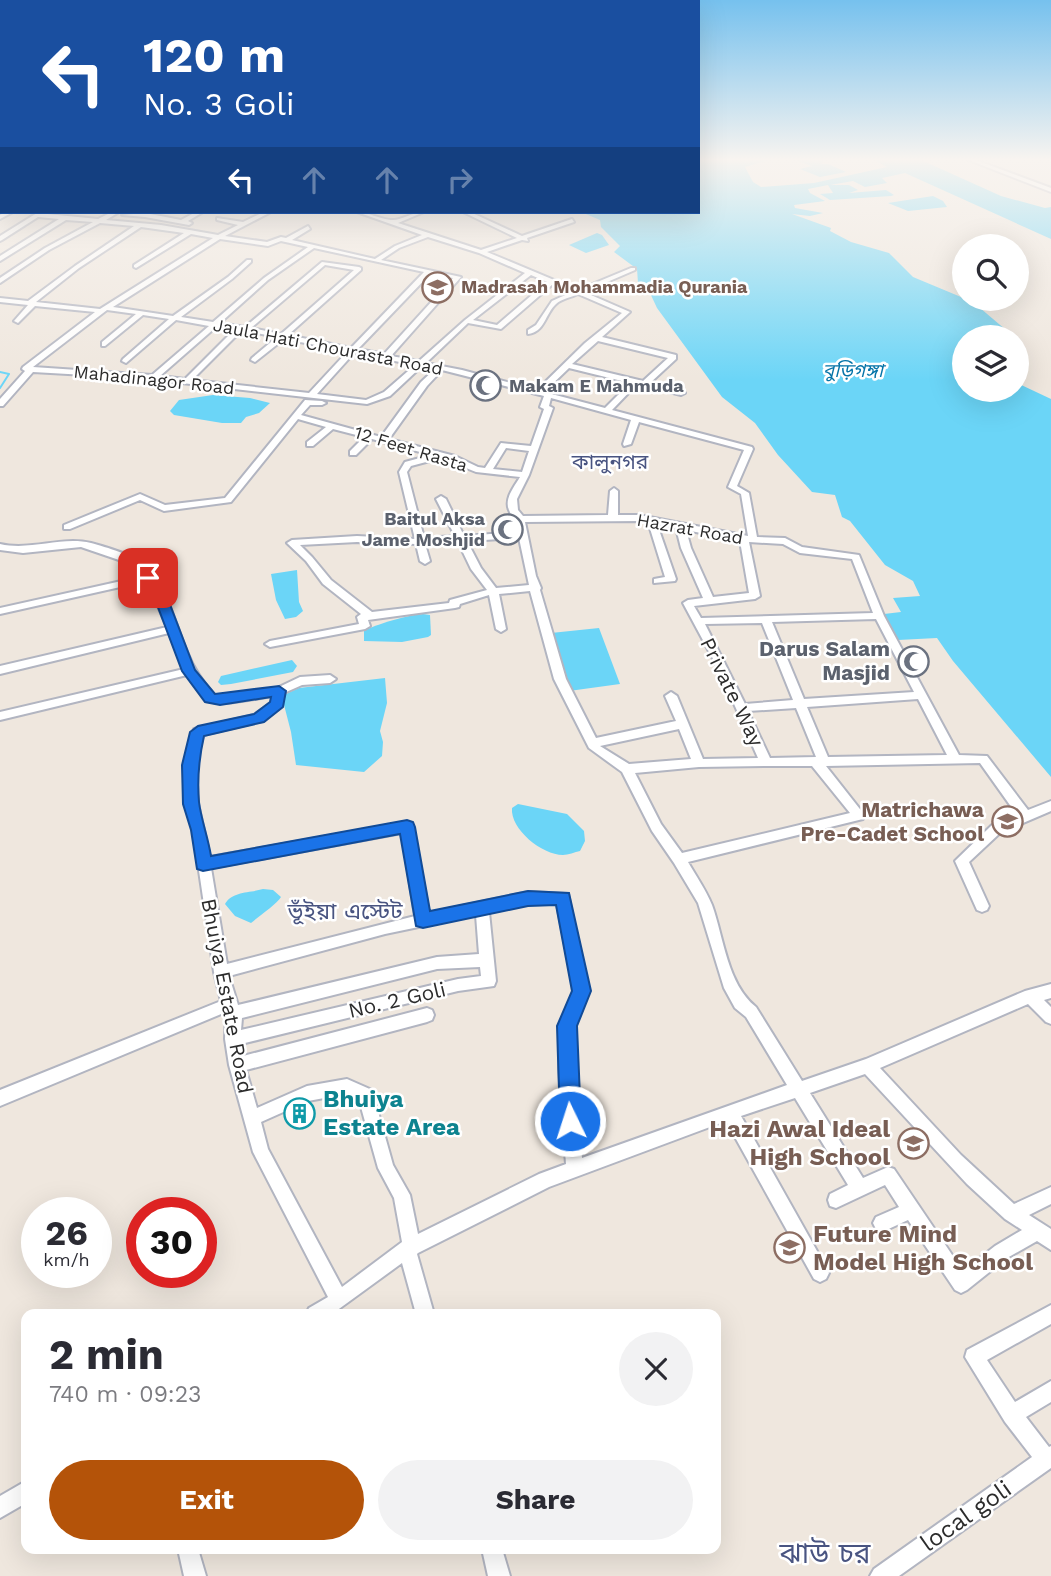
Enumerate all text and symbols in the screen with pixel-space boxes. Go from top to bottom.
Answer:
text: 120 m [143,26,285,84]
icon: left [28,28,119,119]
text: No. 3 Goli [143,85,294,123]
icon: left [222,161,260,199]
icon: ahead [295,161,333,199]
icon: ahead [368,161,406,199]
icon: right [441,161,479,199]
map controls [952,234,1029,402]
button: search [952,234,1029,311]
school or university icon: Madrasah Mohammadia Qurania [421,270,455,304]
place label: Madrasah Mohammadia Qurania [461,276,748,297]
street label: Jaula Hati Chourasta Road [211,314,445,379]
button: layers [952,325,1029,402]
water label: বুড়িগঙ্গা [823,359,887,382]
street label: Mahadinagor Road [73,361,235,398]
mosque icon: Makam E Mahmuda [469,369,503,403]
place label: Makam E Mahmuda [509,375,684,396]
street label: 12 Feet Rasta [352,421,470,476]
district label: কালুনগর [571,449,649,474]
place label: Baitul Aksa Jame Moshjid [361,508,486,550]
street label: Hazrat Road [635,509,745,548]
mosque icon: Baitul Aksa Jame Moshjid [491,512,525,546]
pin [118,548,178,608]
icon: arrive [129,559,167,597]
street label: Private Way [695,633,770,750]
place label: Darus Salam Masjid [759,636,890,685]
mosque icon: Darus Salam Masjid [896,644,930,678]
place label: Matrichawa Pre-Cadet School [801,797,985,846]
school or university icon: Matrichawa Pre-Cadet School [990,805,1024,839]
street label: Bhuiya Estate Road [196,896,259,1096]
district label: ভূঁইয়া এস্টেট [286,898,403,925]
street label: No. 2 Goli [346,976,448,1023]
position arrow [533,1084,607,1158]
place label: Bhuiya Estate Area [323,1085,460,1141]
building icon: Bhuiya Estate Area [283,1096,317,1130]
place label: Hazi Awal Ideal High School [709,1115,890,1171]
school or university icon: Hazi Awal Ideal High School [896,1126,930,1160]
speed limit sign: 30 [126,1197,217,1288]
text: 26 [45,1212,88,1254]
place label: Future Mind Model High School [813,1220,1033,1276]
school or university icon: Future Mind Model High School [773,1231,807,1265]
text: km/h [43,1249,90,1270]
text: 2 min [49,1330,164,1379]
button: close [619,1332,693,1406]
text: 740 m · 09:23 [49,1381,202,1408]
button: Exit [49,1460,364,1540]
button: Share [378,1460,693,1540]
street label: local goli [915,1475,1017,1557]
district label: ঝাউ চর [778,1537,871,1570]

